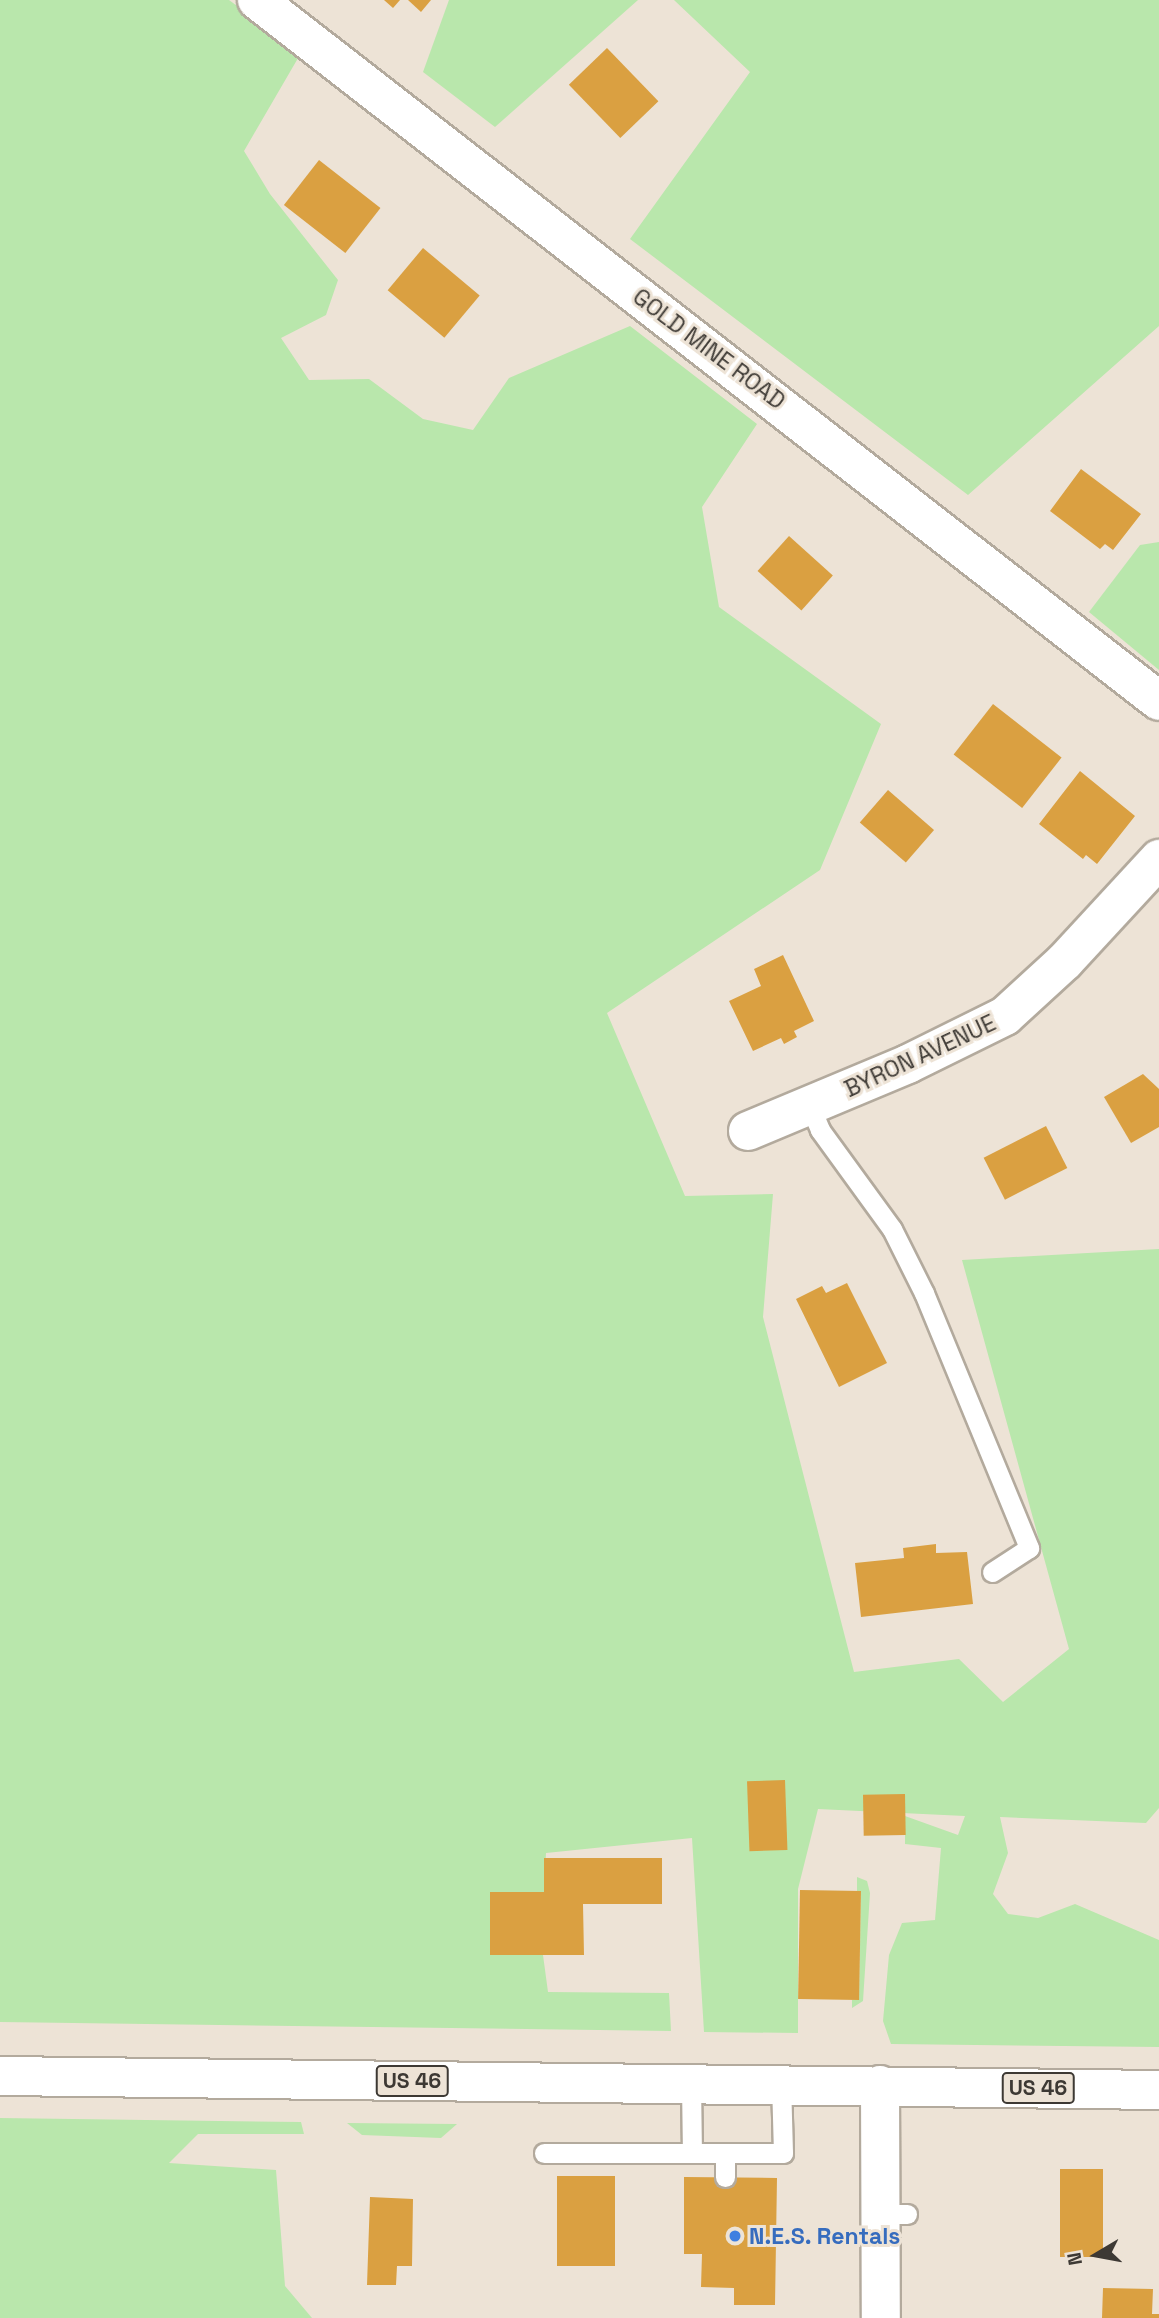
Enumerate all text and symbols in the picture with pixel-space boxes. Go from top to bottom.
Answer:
street label: GOLD MINE ROAD [627,283,791,415]
street label: BYRON AVENUE [840,1009,1000,1103]
road number: US 46 [375,2064,449,2098]
road number: US 46 [1001,2070,1075,2106]
north arrow [1061,2220,1131,2290]
place label: N.E.S. Rentals [749,2222,901,2250]
marker: N.E.S. Rentals [727,2228,743,2244]
text: N [1061,2250,1088,2267]

